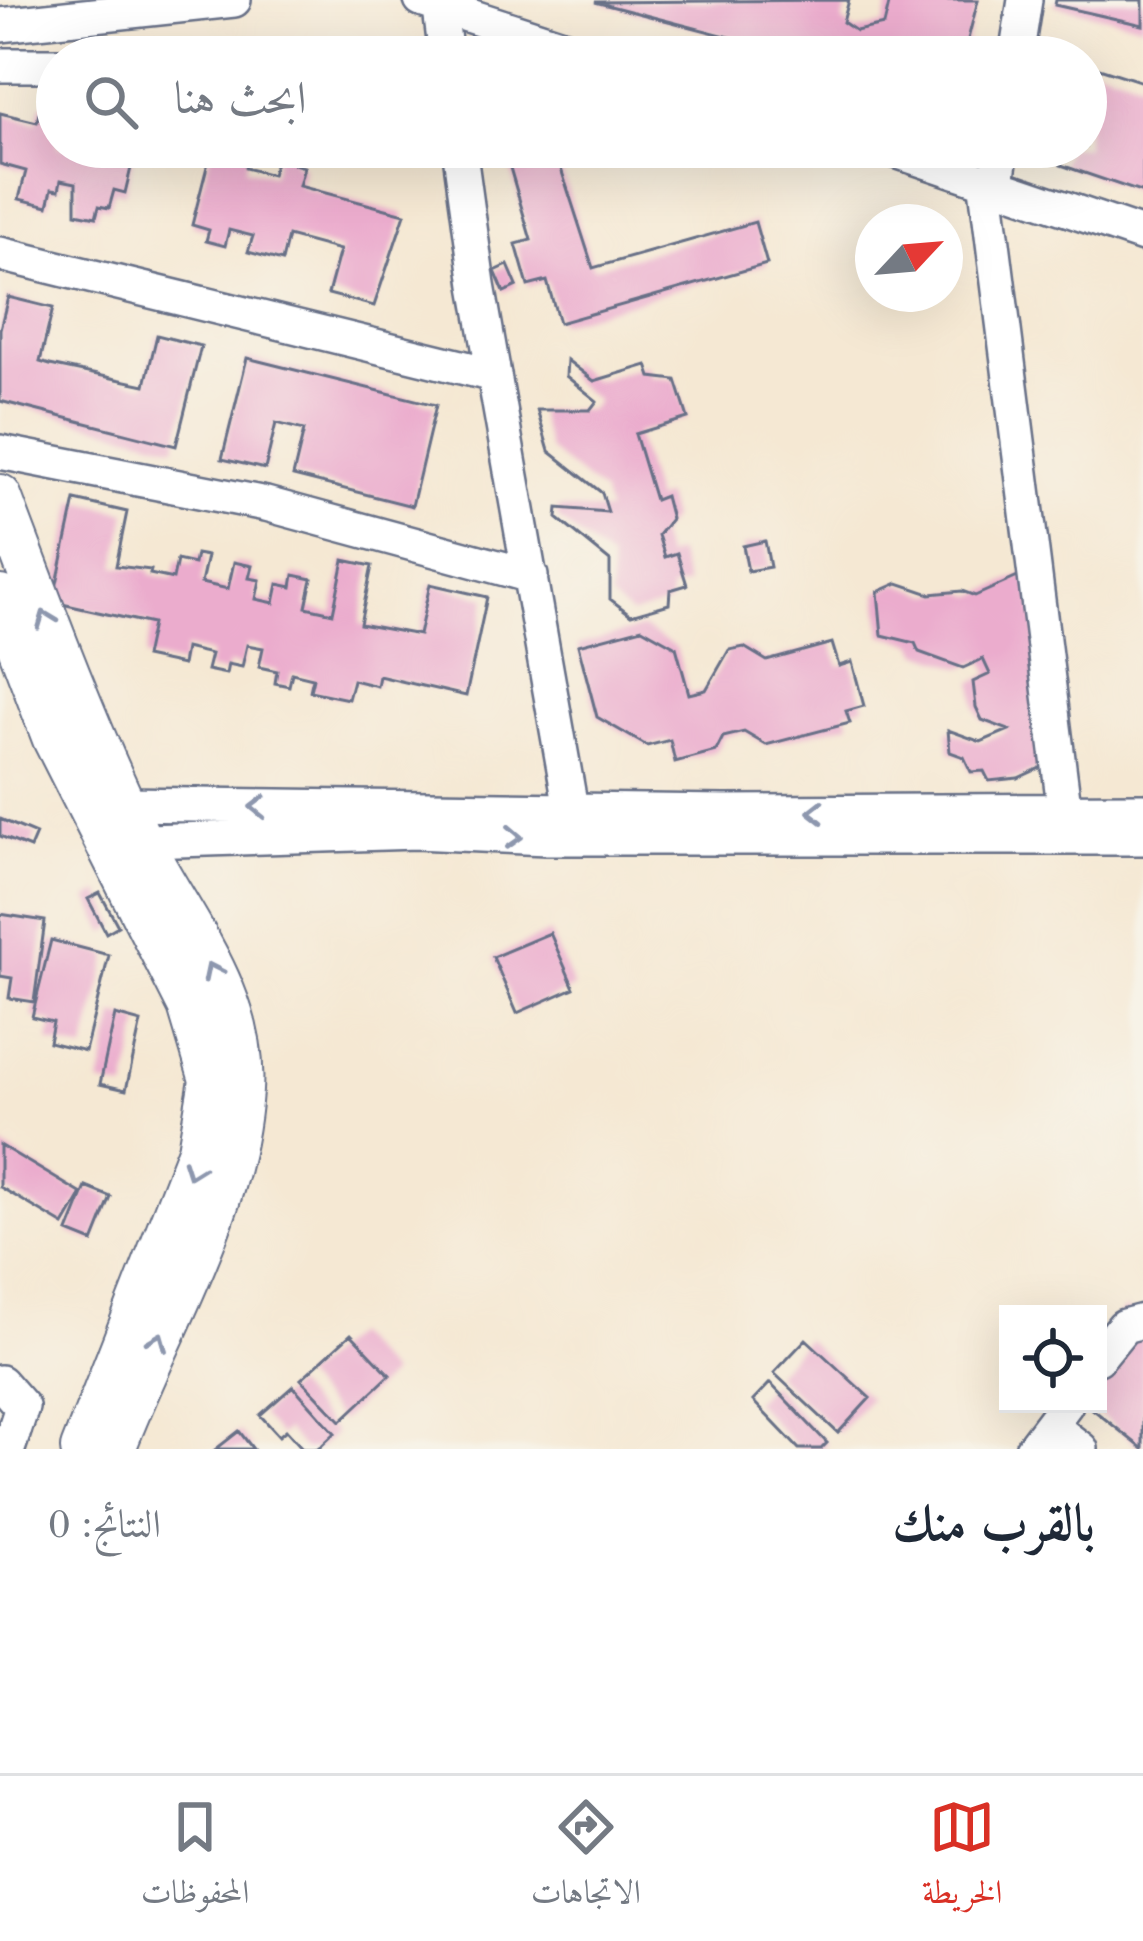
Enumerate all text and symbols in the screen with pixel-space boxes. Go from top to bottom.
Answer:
search box [36,36,1107,168]
icon: search [78,69,144,135]
text: ابحث هنا [174,79,307,124]
north arrow [855,204,963,312]
one-way arrow [36,609,61,630]
one-way arrow [248,794,267,820]
one-way arrow [806,800,825,826]
one-way arrow [505,824,524,850]
one-way arrow [203,962,226,983]
one-way arrow [182,1158,206,1179]
map controls [999,1305,1107,1413]
button: locate [999,1305,1107,1413]
one-way arrow [144,1331,168,1352]
text: بالقرب منك [892,1501,1095,1552]
text: النتائج: 0 [48,1507,161,1546]
tab: المحفوظات [141,1794,249,1924]
tab: الاتجاهات [531,1794,641,1924]
tab: الخريطة [922,1794,1002,1924]

